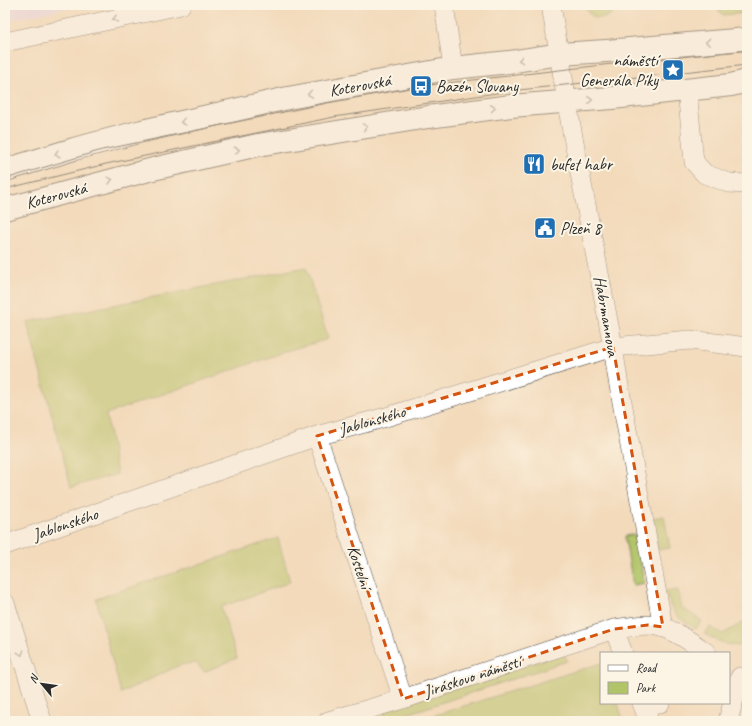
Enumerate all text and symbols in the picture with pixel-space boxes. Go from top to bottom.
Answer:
one-way arrow [112,14,118,22]
one-way arrow [705,37,711,46]
place label: náměstí Generála Píky [580,50,662,91]
one-way arrow [518,56,524,64]
place icon: náměstí Generála Píky [660,57,686,83]
street label: Koterovská [328,70,394,101]
bus stop icon: Bazén Slovany [408,73,434,99]
place label: Bazén Slovany [436,76,519,97]
one-way arrow [307,89,313,98]
one-way arrow [587,95,593,104]
one-way arrow [490,104,496,113]
one-way arrow [180,117,186,125]
one-way arrow [362,123,368,132]
one-way arrow [233,146,240,155]
one-way arrow [54,149,61,158]
restaurant icon: bufet habr [521,151,547,177]
place label: bufet habr [550,154,614,175]
street label: Koterovská [23,177,90,214]
one-way arrow [107,177,114,185]
public building icon: Plzeň 8 [532,215,558,241]
place label: Plzeň 8 [560,218,604,239]
street label: Habrmannova [589,274,624,359]
street label: Jablonského [336,401,409,440]
street label: Jablonského [29,503,102,546]
street label: Kostelní [343,543,378,595]
one-way arrow [16,650,25,657]
street label: Jiráskovo náměstí [420,650,527,702]
legend [600,652,730,704]
text: Road [636,660,658,676]
north arrow [22,664,62,704]
text: N [25,671,42,686]
text: Park [636,680,657,696]

